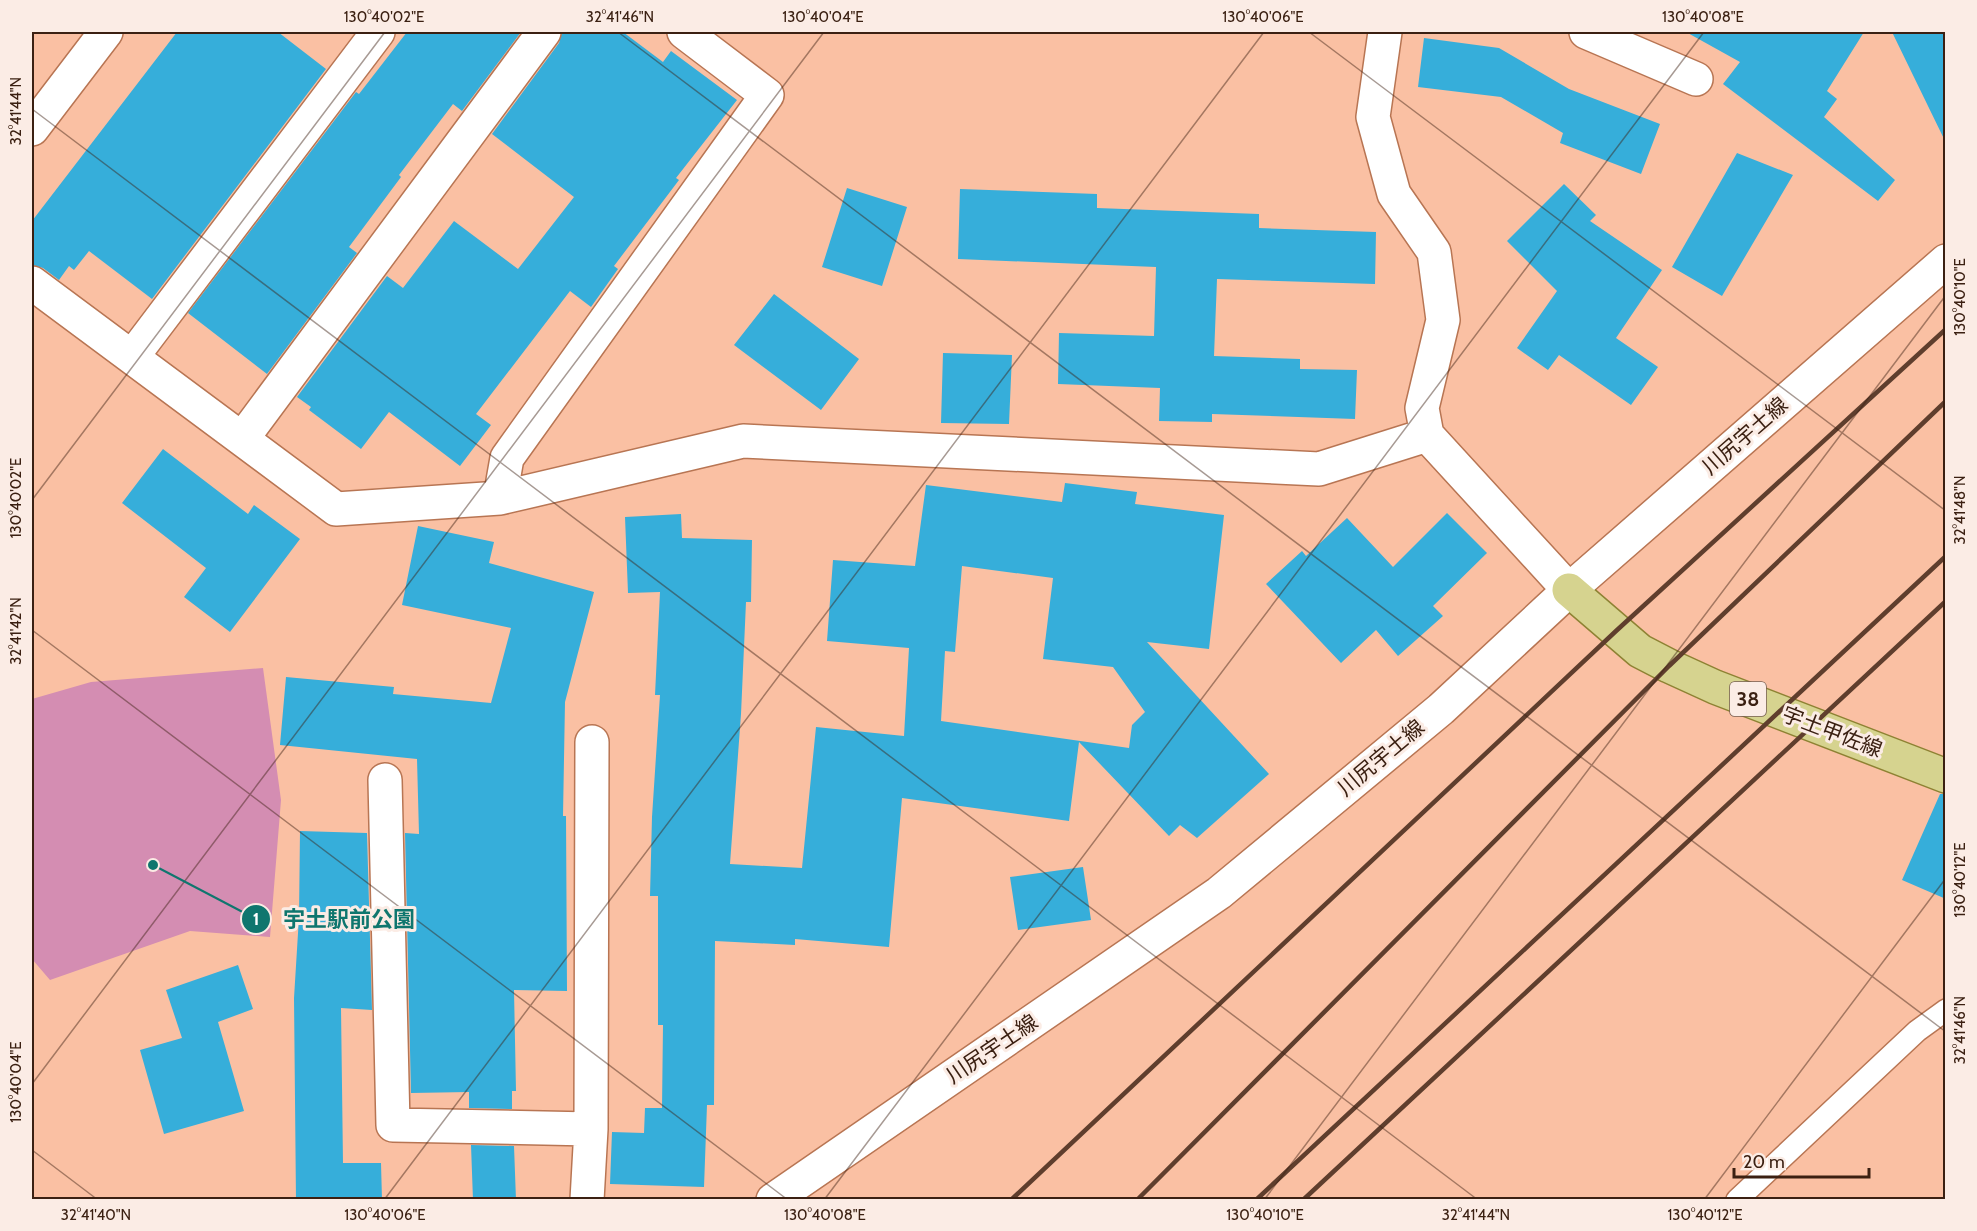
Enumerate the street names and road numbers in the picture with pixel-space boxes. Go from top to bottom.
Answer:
street label: 川尻宇土線 [1697,392,1792,479]
road number: 38 [1730,682,1766,716]
street label: 宇土甲佐線 [1779,701,1886,762]
street label: 川尻宇土線 [1332,714,1429,801]
street label: 川尻宇土線 [941,1009,1042,1088]

